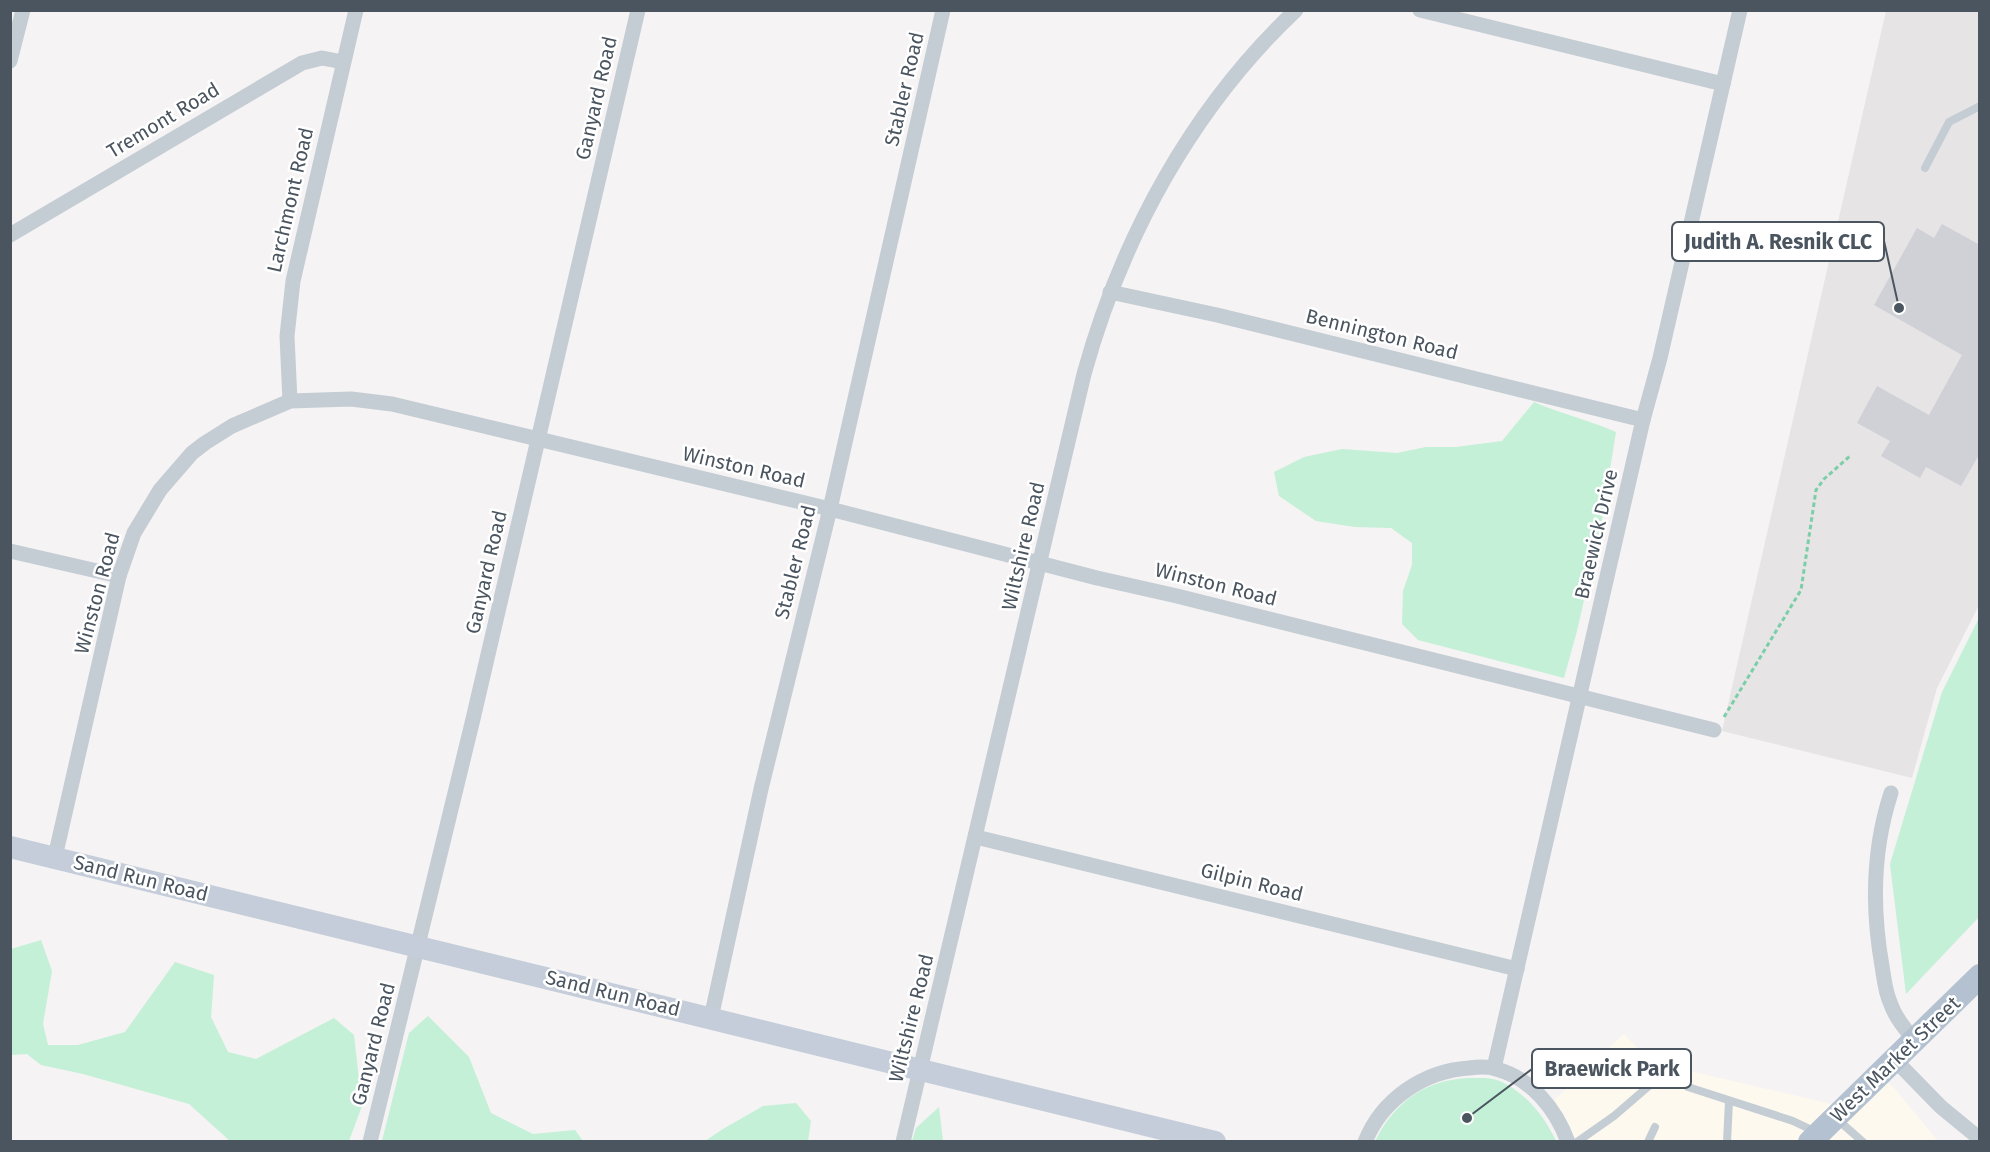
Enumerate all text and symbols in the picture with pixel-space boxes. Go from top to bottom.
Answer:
street label: Stabler Road [879,30,929,148]
street label: Ganyard Road [570,34,622,162]
street label: Tremont Road [102,77,224,163]
street label: Larchmont Road [262,125,318,275]
callout: Judith A. Resnik CLC [1672,222,1884,261]
text: Judith A. Resnik CLC [1683,229,1872,255]
street label: Bennington Road [1303,303,1461,365]
street label: Winston Road [680,441,808,493]
street label: Braewick Drive [1569,467,1623,601]
street label: Wiltshire Road [997,479,1049,613]
street label: Stabler Road [769,503,821,621]
street label: Ganyard Road [460,508,512,636]
street label: Winston Road [69,530,125,656]
street label: Winston Road [1152,557,1280,611]
street label: Sand Run Road [71,850,211,906]
street label: Gilpin Road [1198,858,1306,906]
street label: Wiltshire Road [883,951,939,1085]
street label: Sand Run Road [543,965,683,1021]
street label: Ganyard Road [346,980,400,1108]
street label: West Market Street [1825,990,1965,1127]
callout: Braewick Park [1532,1049,1691,1088]
text: Braewick Park [1544,1056,1680,1082]

